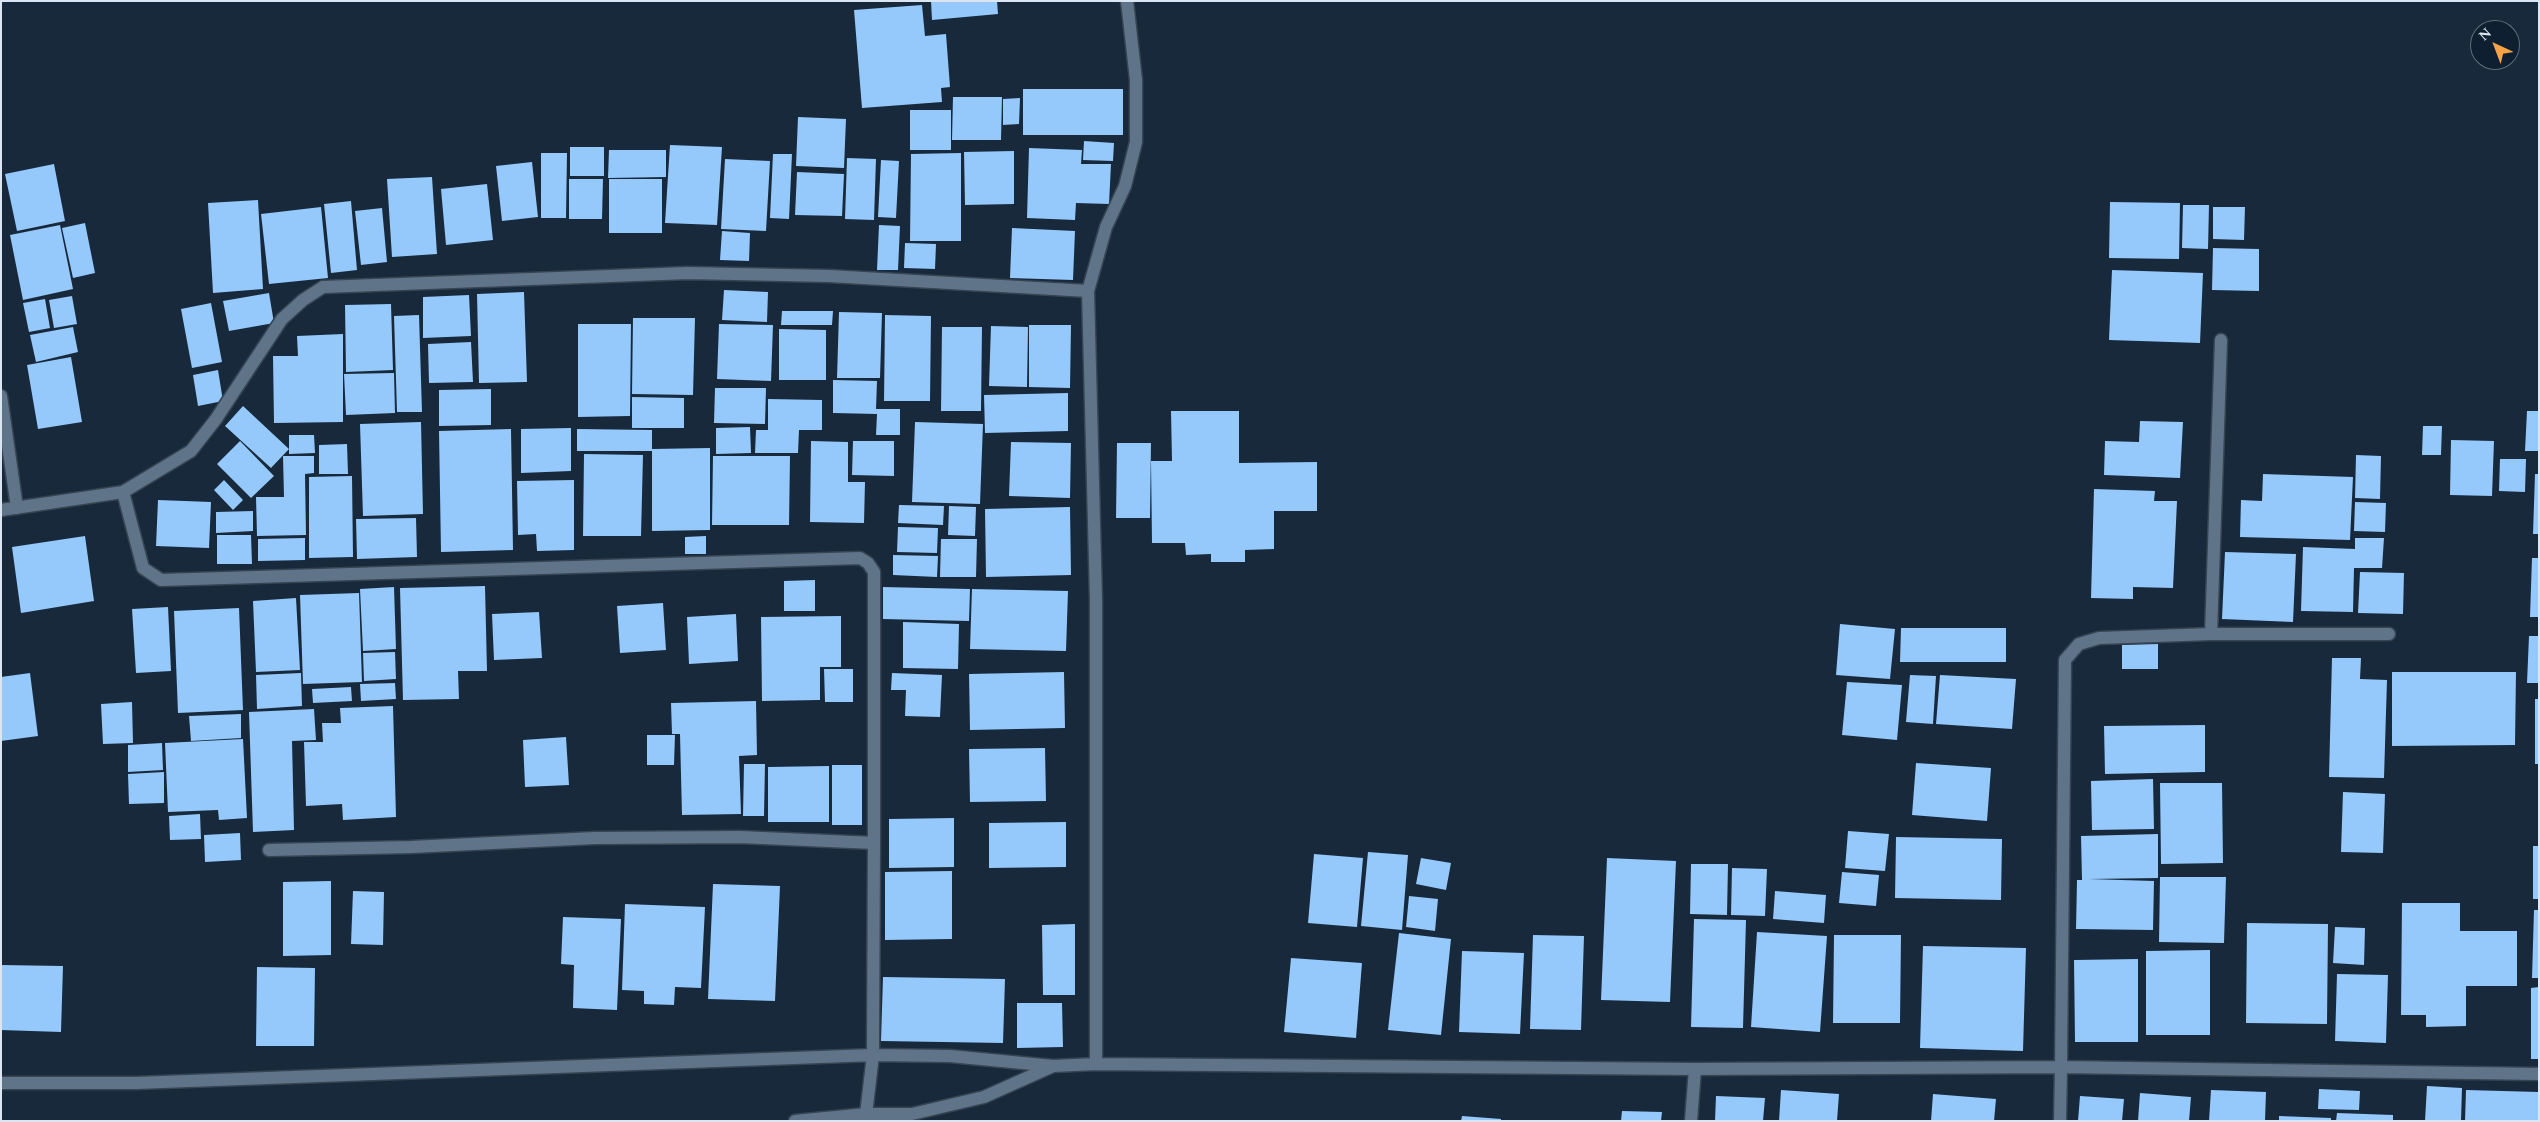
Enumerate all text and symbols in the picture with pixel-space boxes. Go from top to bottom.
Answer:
north arrow [2470,20,2520,70]
text: N [2474,23,2496,46]

